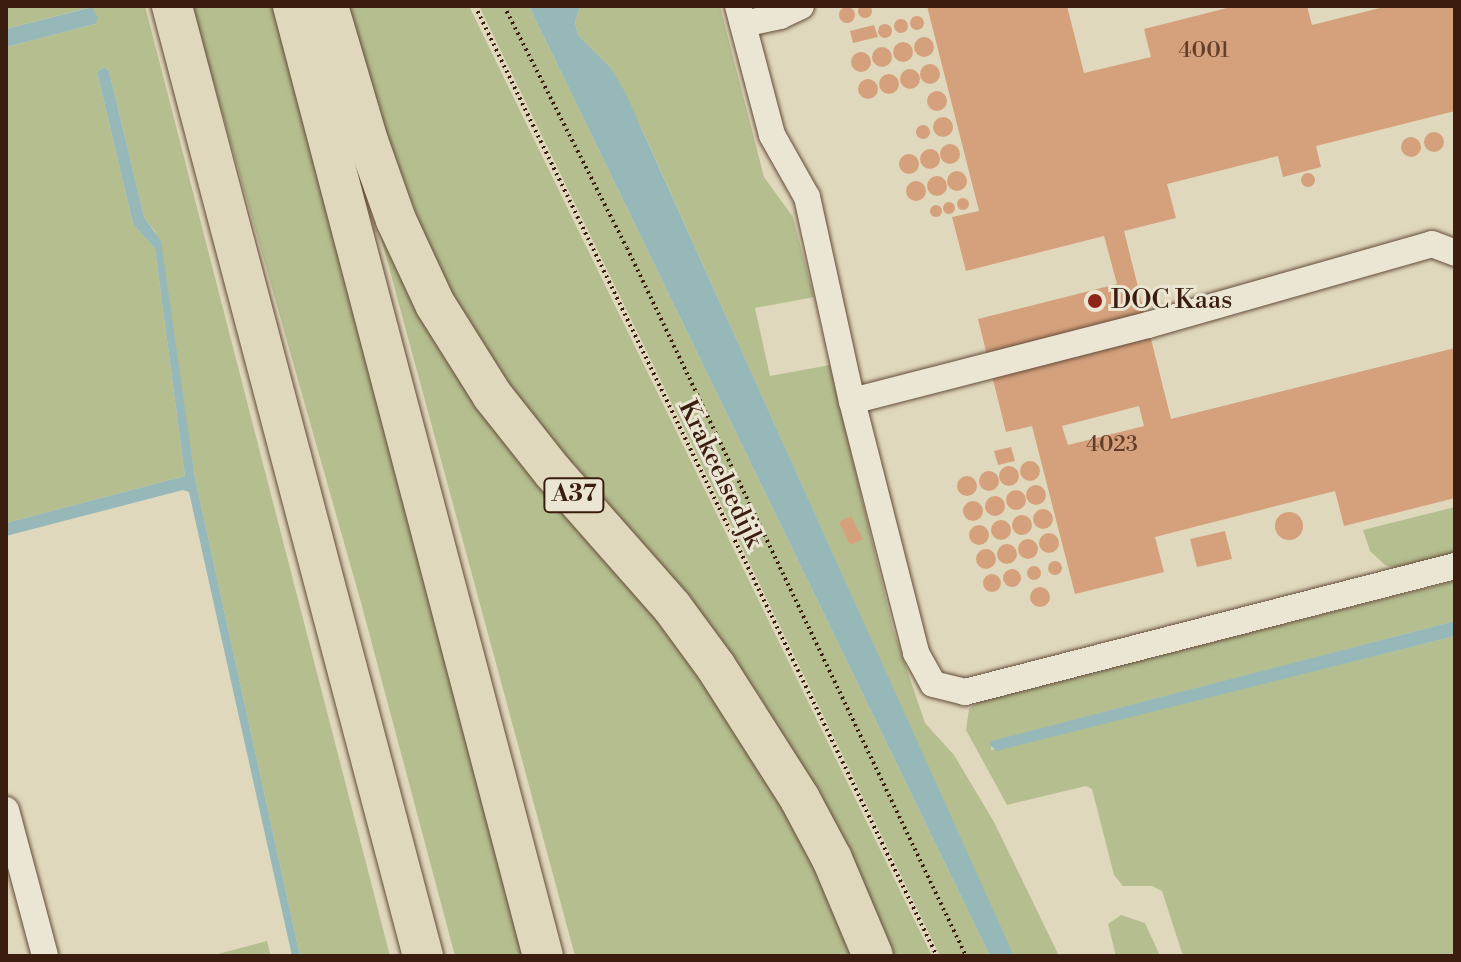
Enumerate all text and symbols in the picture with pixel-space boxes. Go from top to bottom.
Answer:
house number: 4001 [1178,38,1230,64]
place label: DOC Kaas [1111,285,1232,317]
marker: DOC Kaas [1086,292,1104,310]
street label: Krakeelsedijk [671,395,769,553]
house number: 4023 [1086,432,1138,458]
road number: A37 [542,475,606,515]

